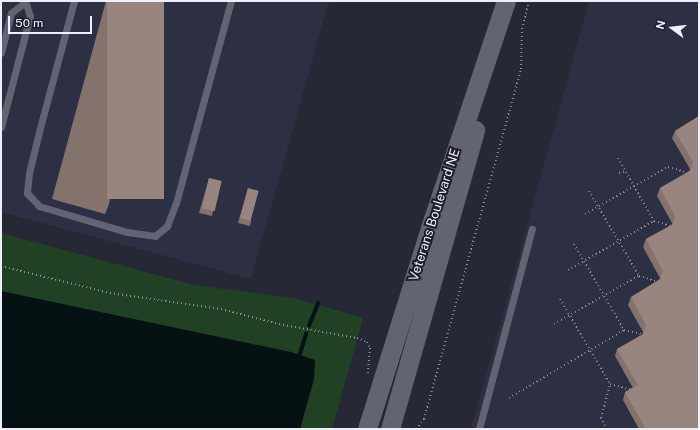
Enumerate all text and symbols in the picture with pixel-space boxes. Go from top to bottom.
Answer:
scale bar [10,8,94,34]
north arrow [652,8,692,48]
text: 50 m [15,16,43,30]
text: N [653,19,667,31]
street label: Veterans Boulevard NE [406,147,464,283]

